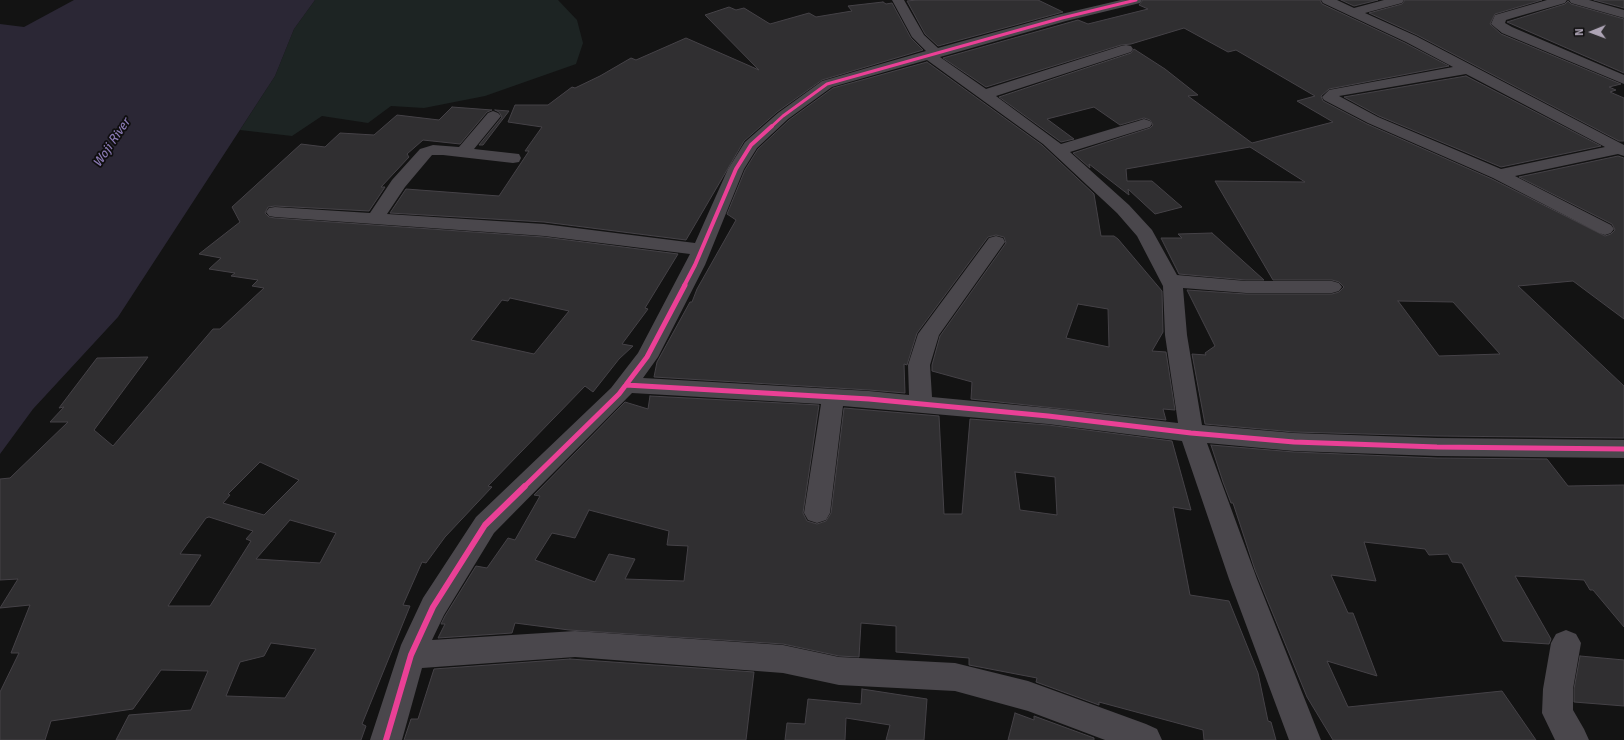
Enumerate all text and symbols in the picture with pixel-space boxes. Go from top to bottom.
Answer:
north arrow [1572,12,1612,52]
text: N [1573,28,1586,36]
water label: Woji River [90,116,134,170]

